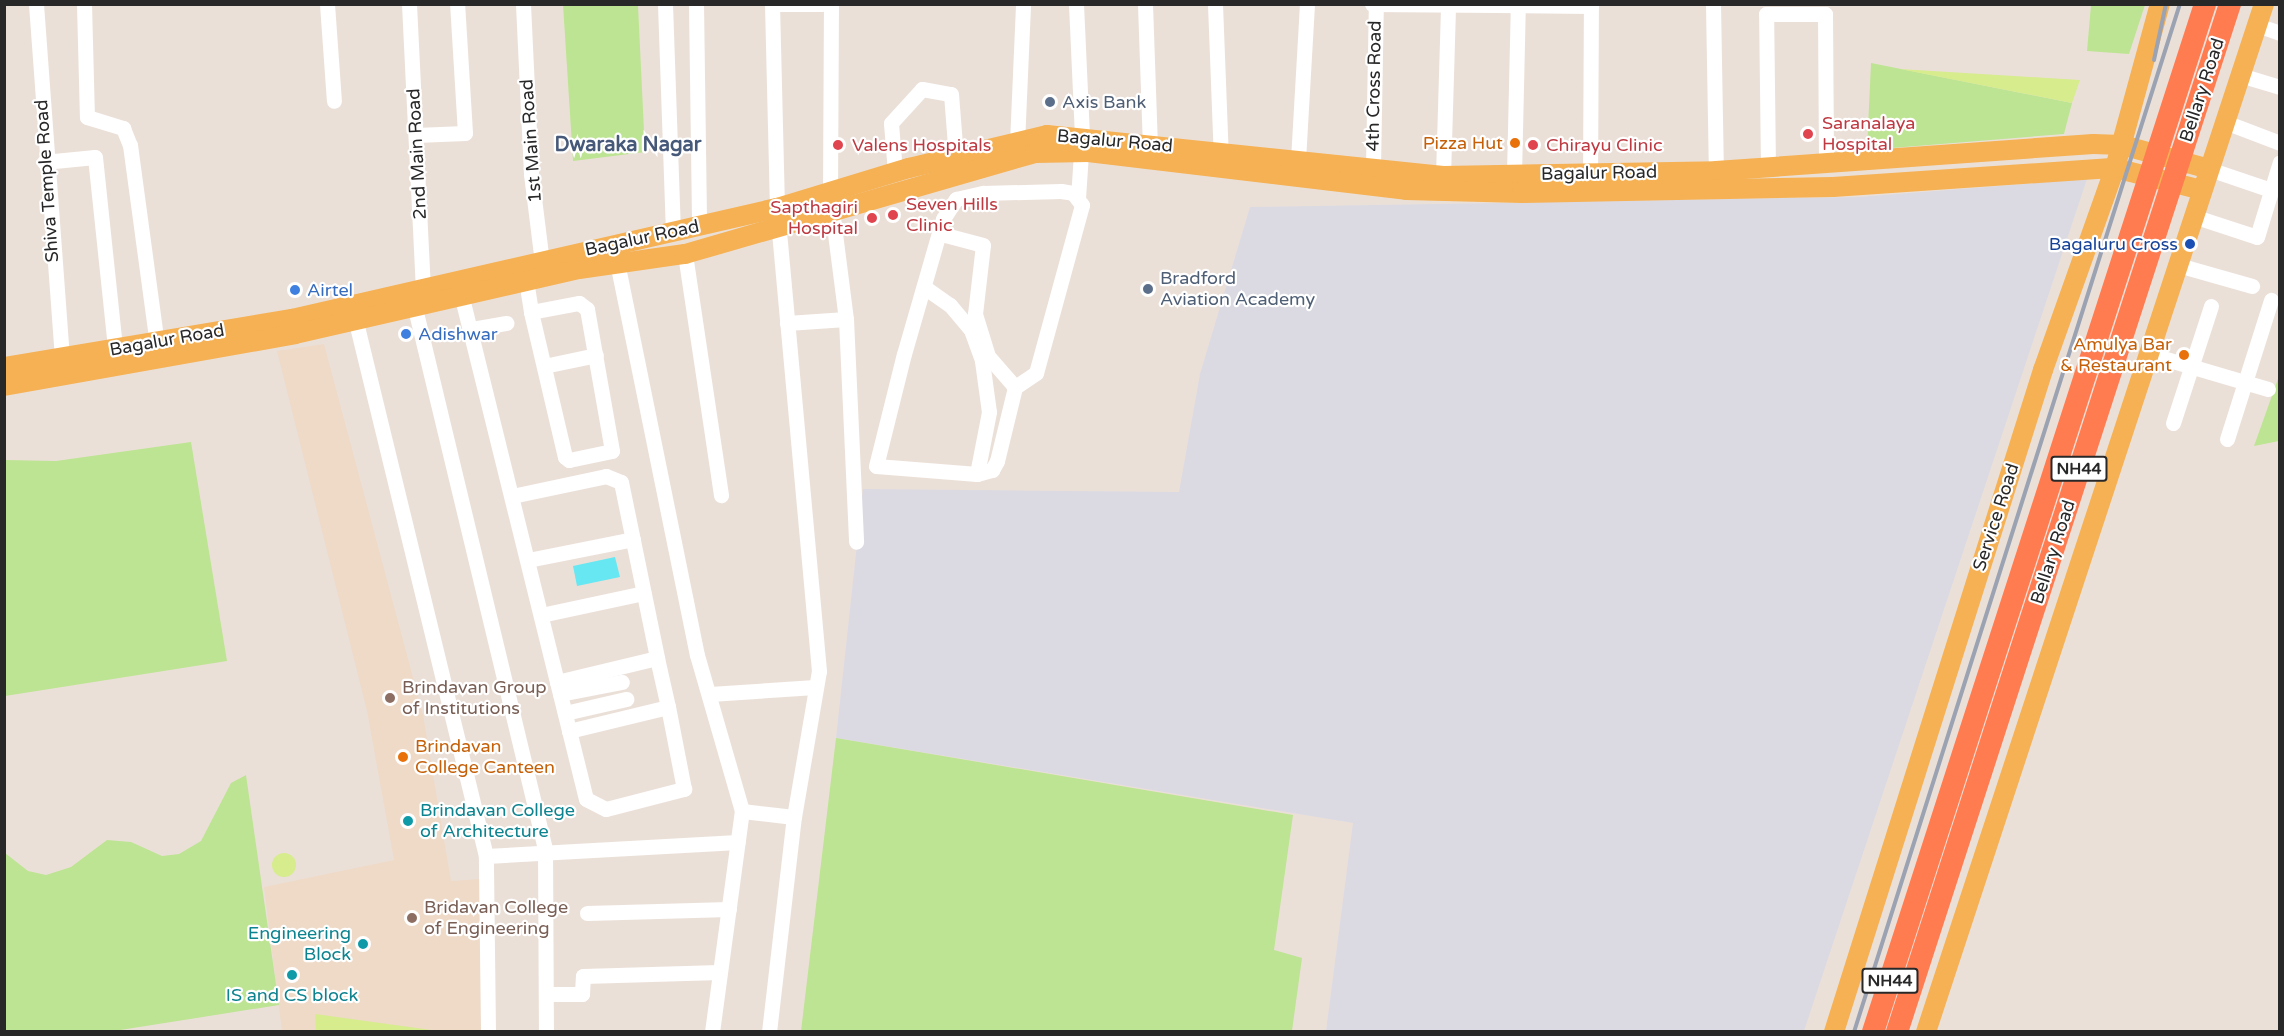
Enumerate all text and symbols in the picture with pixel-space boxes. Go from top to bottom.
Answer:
street label: 4th Cross Road [1362,20,1386,152]
street label: Bellary Road [2175,35,2229,145]
street label: 1st Main Road [516,78,546,204]
street label: 2nd Main Road [403,88,431,220]
place label: Axis Bank [1062,91,1146,113]
marker: Axis Bank [1043,95,1057,109]
street label: Shiva Temple Road [31,99,63,263]
place label: Saranalaya Hospital [1822,113,1915,156]
street label: Bagalur Road [1056,125,1174,157]
marker: Saranalaya Hospital [1799,125,1817,143]
place label: Pizza Hut [1423,132,1503,154]
district label: Dwaraka Nagar [555,133,701,157]
place label: Valens Hospitals [852,134,991,156]
place label: Chirayu Clinic [1546,134,1663,156]
marker: Valens Hospitals [829,136,847,154]
marker: Pizza Hut [1508,136,1522,150]
marker: Chirayu Clinic [1524,136,1542,154]
street label: Bagalur Road [1541,161,1657,185]
place label: Seven Hills Clinic [906,194,998,236]
place label: Sapthagiri Hospital [770,197,858,240]
marker: Seven Hills Clinic [884,206,902,224]
marker: Sapthagiri Hospital [863,209,881,227]
street label: Bagalur Road [583,215,701,261]
place label: Bagaluru Cross [2049,233,2178,255]
marker: Bagaluru Cross [2183,237,2197,251]
place label: Bradford Aviation Academy [1160,268,1315,310]
place label: Airtel [307,279,353,301]
marker: Bradford Aviation Academy [1141,282,1155,296]
marker: Airtel [288,283,302,297]
street label: Bagalur Road [108,319,226,361]
place label: Adishwar [418,323,498,345]
marker: Adishwar [399,327,413,341]
place label: Amulya Bar & Restaurant [2060,334,2172,376]
marker: Amulya Bar & Restaurant [2177,348,2191,362]
road number: NH44 [2049,456,2109,482]
street label: Service Road [1968,460,2024,574]
street label: Bellary Road [2026,497,2080,607]
place label: Brindavan Group of Institutions [402,677,547,720]
marker: Brindavan Group of Institutions [383,691,397,705]
place label: Brindavan College Canteen [415,736,555,778]
marker: Brindavan College Canteen [396,750,410,764]
place label: Brindavan College of Architecture [420,800,575,842]
marker: Brindavan College of Architecture [401,814,415,828]
place label: Bridavan College of Engineering [424,897,568,940]
marker: Bridavan College of Engineering [405,911,419,925]
place label: Engineering Block [248,923,351,966]
marker: Engineering Block [356,937,370,951]
marker: IS and CS block [285,968,299,982]
road number: NH44 [1860,968,1920,994]
place label: IS and CS block [226,984,358,1006]

